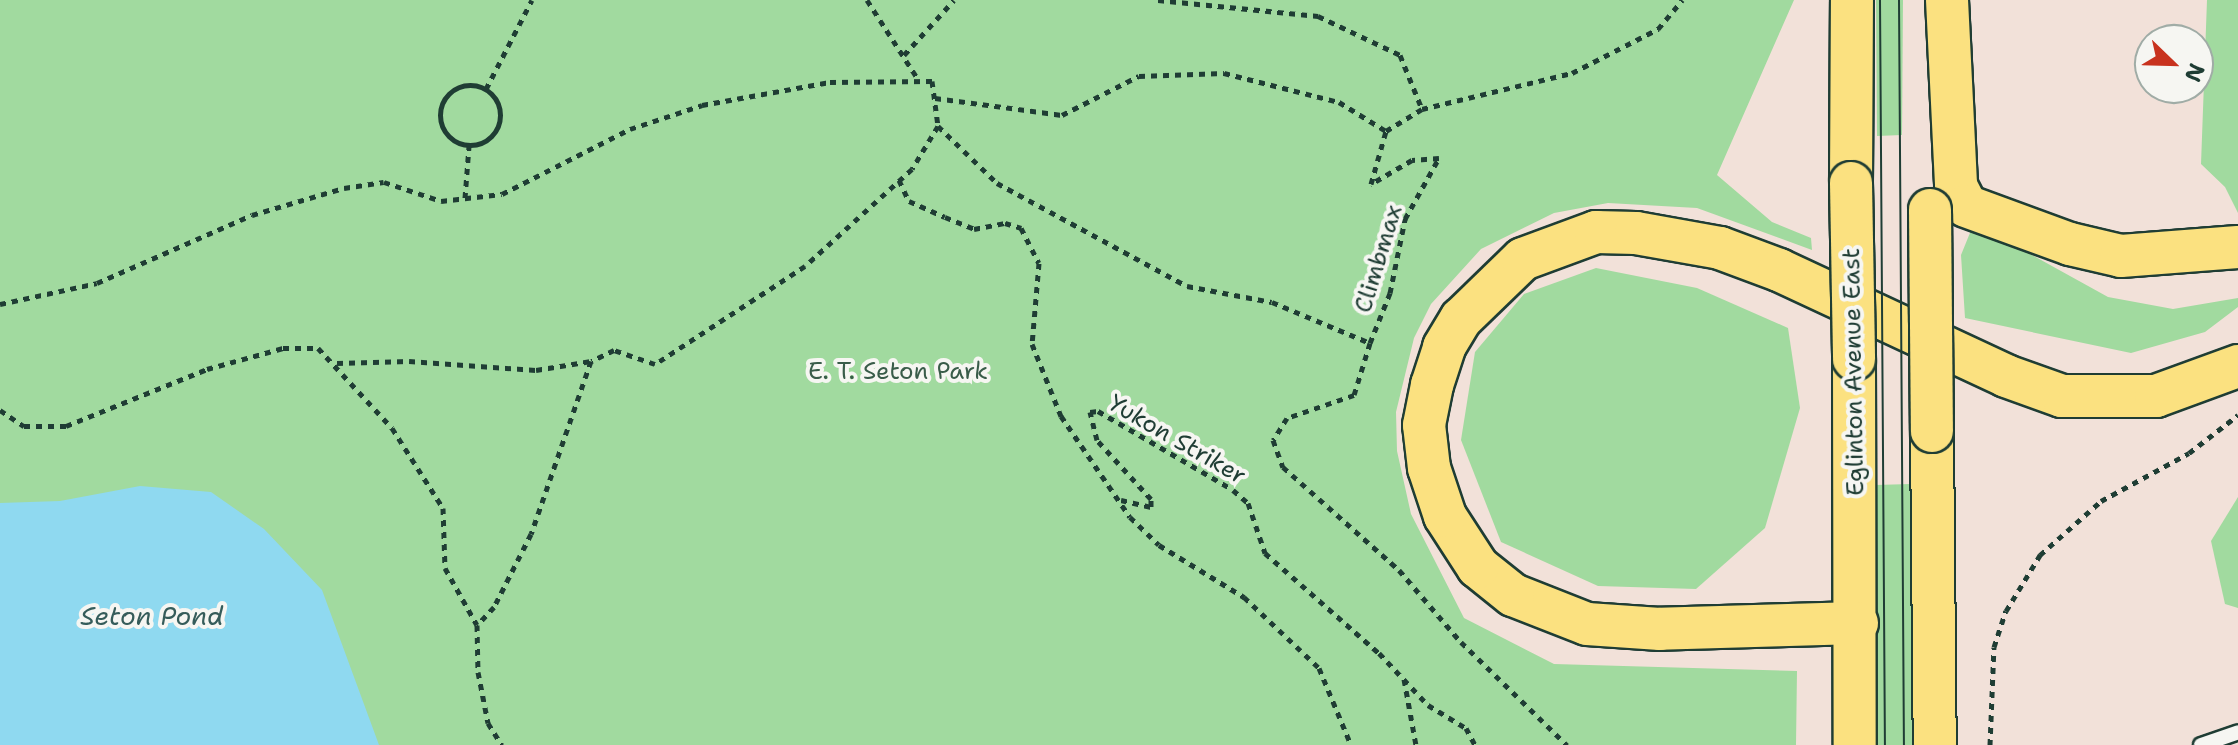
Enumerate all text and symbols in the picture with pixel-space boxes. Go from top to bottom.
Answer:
north arrow [2134,24,2214,104]
text: N [2178,59,2211,86]
street label: Climbmax [1349,202,1409,316]
street label: Eglinton Avenue East [1837,248,1871,496]
park label: E. T. Seton Park [808,358,988,386]
street label: Yukon Striker [1103,389,1251,491]
water label: Seton Pond [80,600,224,632]

